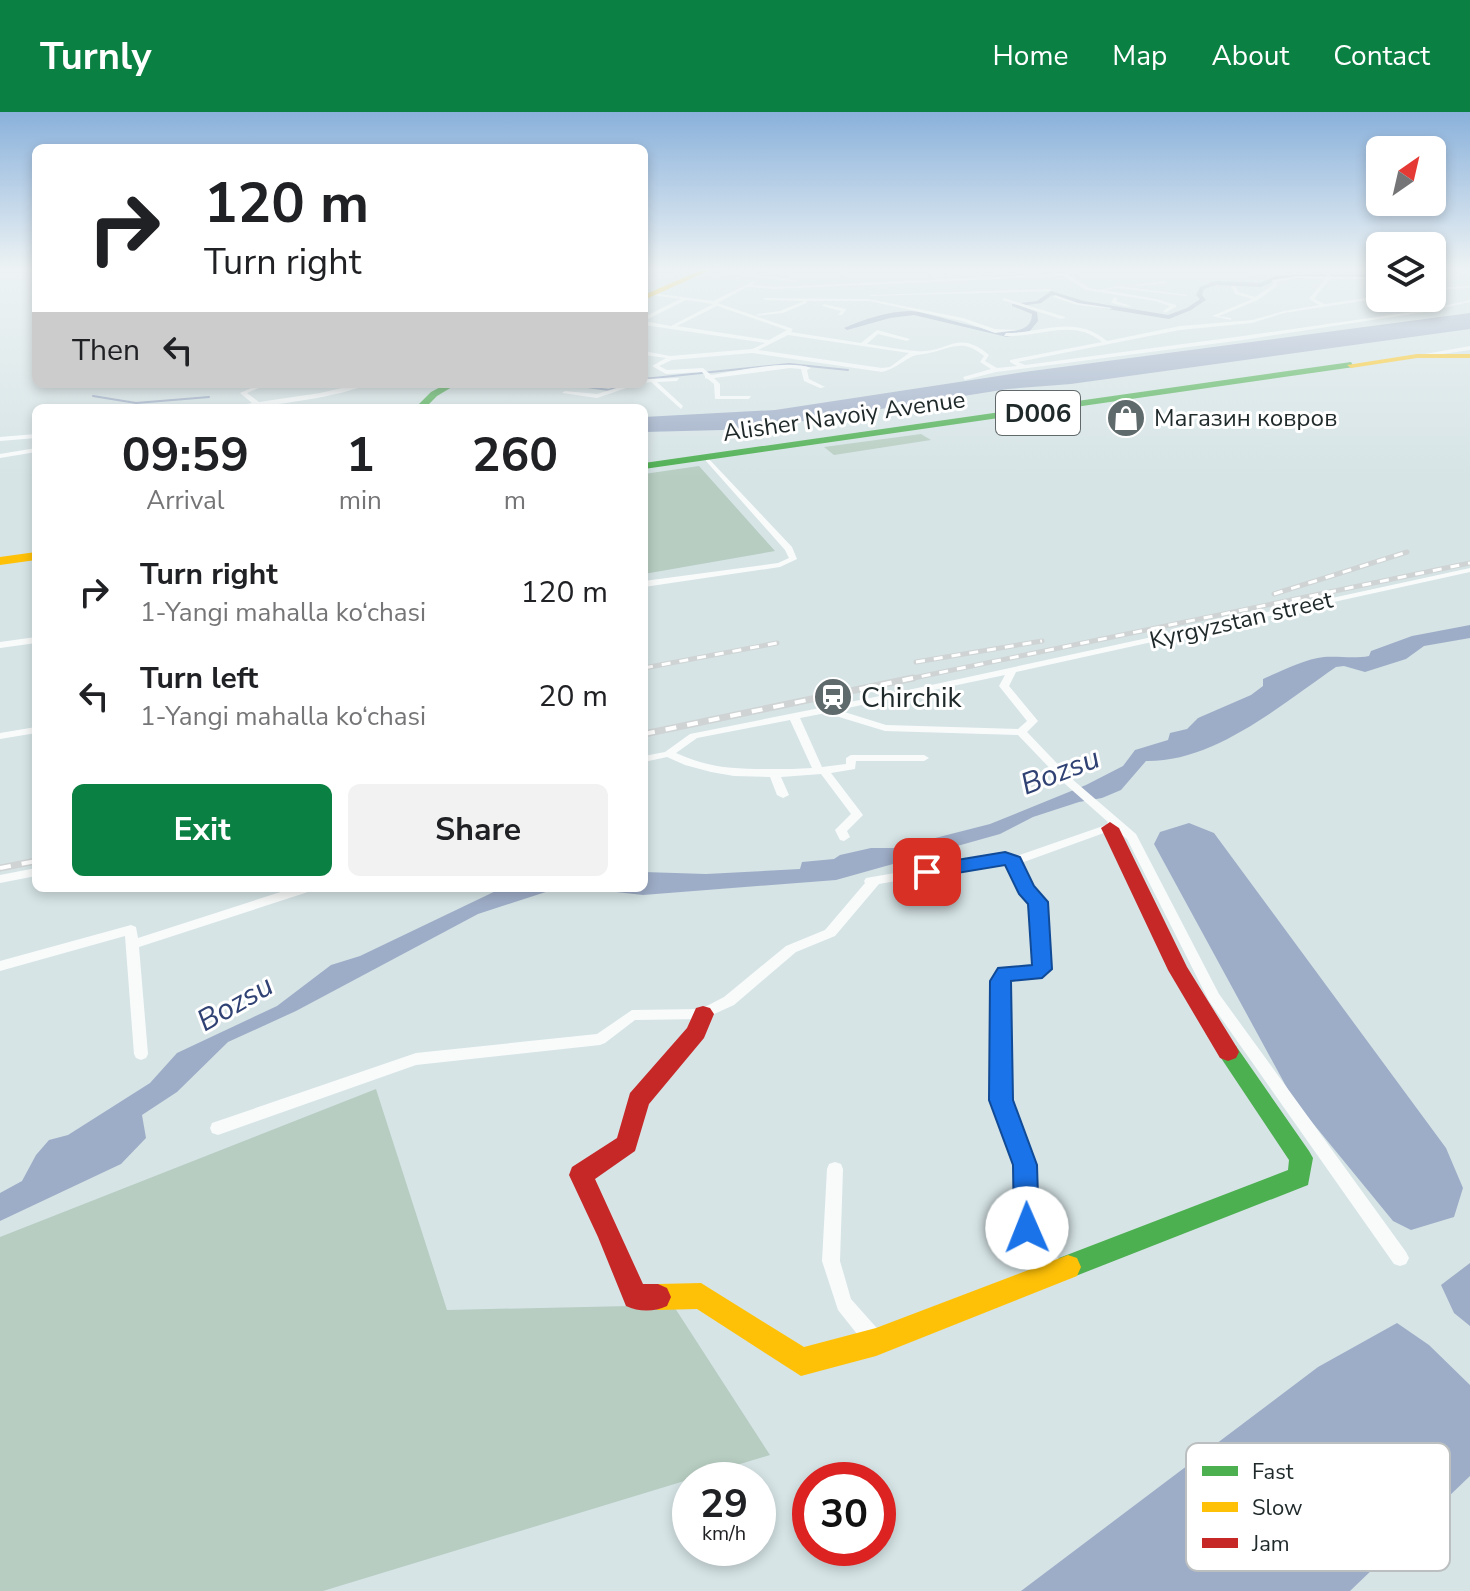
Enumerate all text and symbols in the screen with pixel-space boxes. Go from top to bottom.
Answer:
text: Turnly [40,31,152,82]
text: Home [993,37,1068,75]
text: Map [1112,37,1167,75]
text: About [1211,37,1289,75]
text: Contact [1333,37,1430,75]
north arrow [1366,136,1446,216]
map controls [1366,136,1446,312]
text: 120 m [204,165,369,242]
icon: right [72,176,176,280]
button: layers [1366,232,1446,312]
text: Turn right [204,238,361,287]
icon: left [156,328,200,372]
text: Then [72,330,140,371]
street label: Alisher Navoiy Avenue [721,383,967,449]
road number: D006 [996,391,1080,435]
shop icon: Магазин ковров [1105,397,1147,439]
place label: Магазин ковров [1154,402,1337,434]
text: 09:59 [122,422,249,488]
text: 1 [346,422,375,488]
text: 260 [472,422,558,488]
text: Arrival [146,483,225,518]
text: min [339,483,382,518]
text: m [504,483,526,518]
text: Turn right [140,554,278,595]
icon: right [72,570,116,614]
text: 120 m [521,572,608,613]
street label: Kyrgyzstan street [1146,583,1336,657]
text: 1-Yangi mahalla ko‘chasi [140,595,426,630]
text: Turn left [140,658,258,699]
icon: left [72,674,116,718]
text: 20 m [539,676,608,717]
station icon: Chirchik [812,676,854,718]
place label: Chirchik [861,679,962,717]
text: 1-Yangi mahalla ko‘chasi [140,699,426,734]
water label: Bozsu [1015,738,1106,805]
button: Exit [72,784,332,876]
button: Share [348,784,608,876]
pin [893,838,961,906]
icon: arrive [905,850,949,894]
water label: Bozsu [190,965,281,1042]
position arrow [985,1186,1069,1270]
legend [1186,1443,1450,1571]
text: Fast [1252,1457,1294,1487]
speed limit sign: 30 [792,1462,896,1566]
text: 29 [700,1477,748,1531]
text: Slow [1252,1493,1303,1523]
text: km/h [702,1520,746,1547]
text: Jam [1251,1529,1290,1559]

